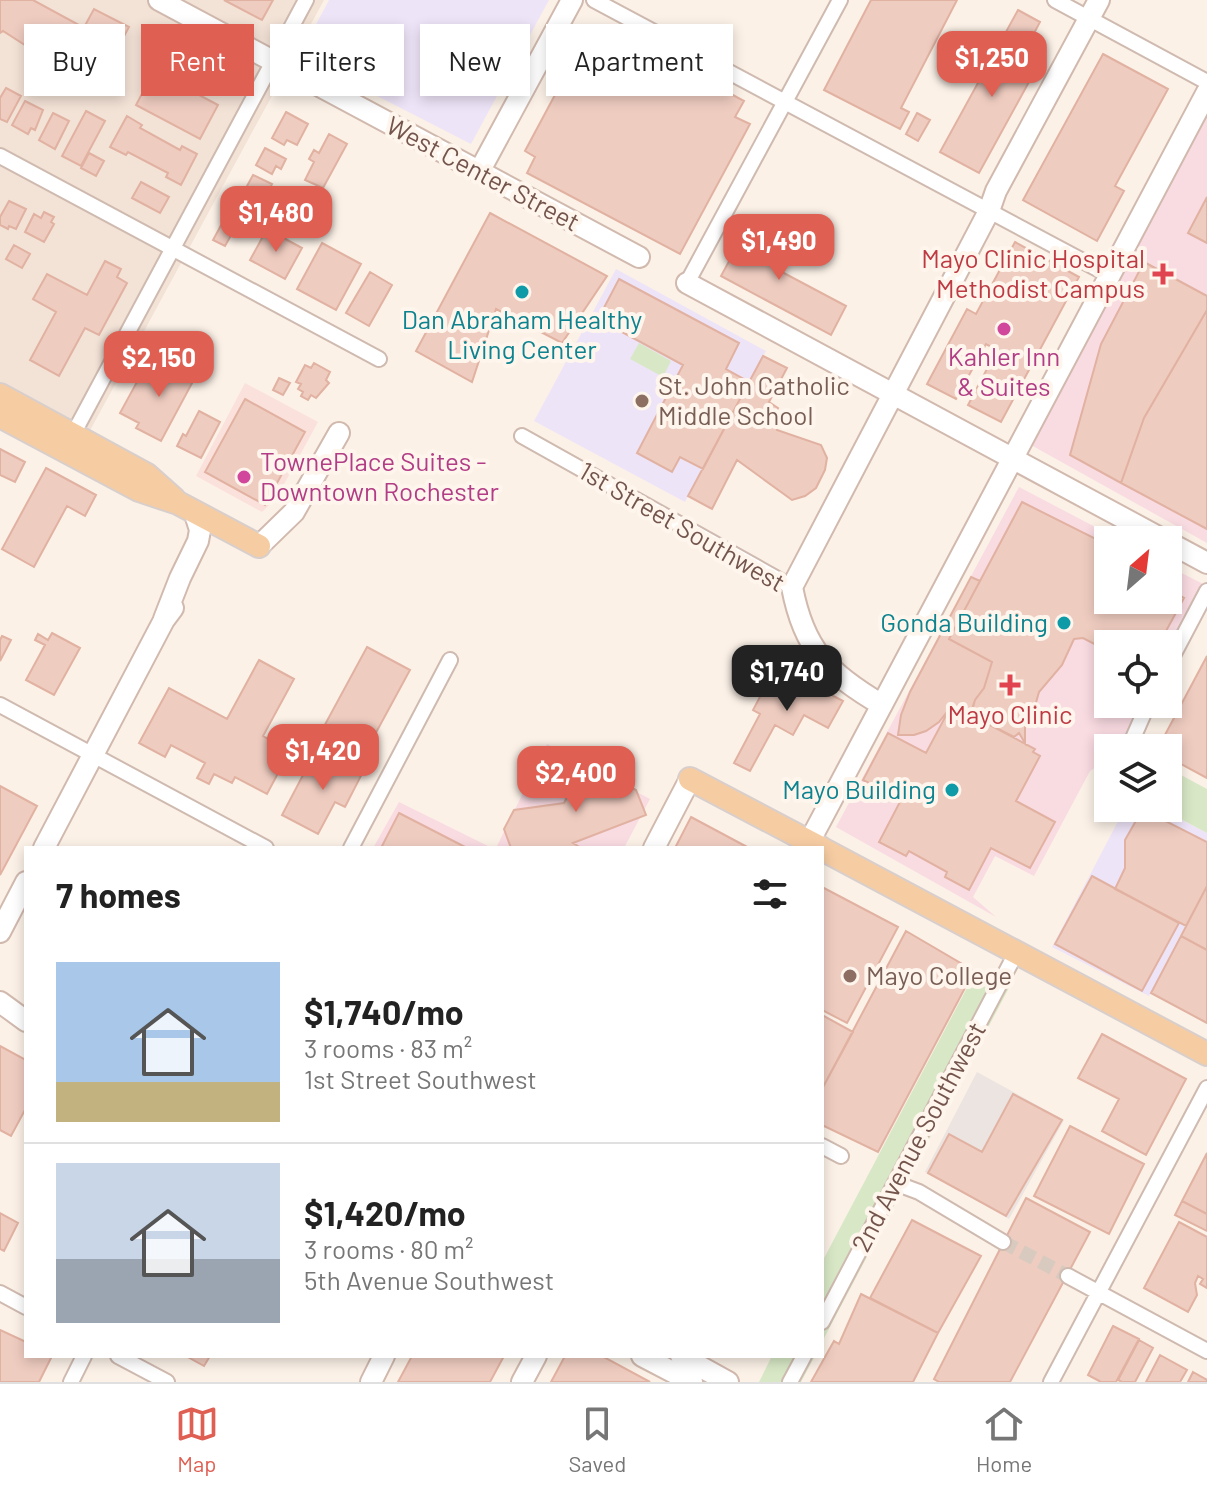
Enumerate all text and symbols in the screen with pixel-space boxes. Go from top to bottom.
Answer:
chip: Buy [24,24,125,96]
chip: Rent [141,24,254,96]
chip: Filters [270,24,404,96]
chip: New [420,24,530,96]
chip: Apartment [546,24,733,96]
pin: $1,250 [927,31,1057,99]
text: $1,250 [955,41,1029,72]
street label: West Center Street [382,109,586,237]
pin: $1,480 [211,186,341,254]
text: $1,480 [238,196,314,227]
pin: $1,490 [714,214,844,282]
text: $1,490 [741,224,817,255]
place label: Mayo Clinic Hospital Methodist Campus [921,242,1145,303]
marker: Mayo Clinic Hospital Methodist Campus [1152,263,1174,285]
marker: Dan Abraham Healthy Living Center [513,283,531,301]
place label: Dan Abraham Healthy Living Center [402,303,642,364]
marker: Kahler Inn & Suites [995,320,1013,338]
pin: $2,150 [94,331,224,399]
place label: Kahler Inn & Suites [948,340,1060,401]
text: $2,150 [122,341,196,372]
place label: St. John Catholic Middle School [658,369,850,430]
marker: St. John Catholic Middle School [633,392,651,410]
place label: TownePlace Suites - Downtown Rochester [260,445,500,506]
street label: 1st Street Southwest [574,454,791,597]
marker: TownePlace Suites - Downtown Rochester [235,468,253,486]
north arrow [1094,526,1182,614]
map controls [1094,526,1182,822]
place label: Gonda Building [880,606,1048,637]
marker: Gonda Building [1055,614,1073,632]
button: locate [1094,630,1182,718]
pin: $1,740 [722,645,852,713]
text: $1,740 [750,655,824,686]
marker: Mayo Clinic [999,674,1021,696]
place label: Mayo Clinic [947,698,1073,729]
pin: $1,420 [258,724,388,792]
text: $1,420 [285,734,361,765]
button: layers [1094,734,1182,822]
pin: $2,400 [511,746,641,814]
text: $2,400 [535,756,617,787]
place label: Mayo Building [782,773,936,804]
marker: Mayo Building [943,781,961,799]
icon: filters [748,872,792,916]
text: 7 homes [56,874,181,915]
place label: Mayo College [866,959,1012,990]
marker: Mayo College [841,967,859,985]
text: $1,740/mo [304,991,464,1032]
icon: home [120,994,216,1090]
street label: 2nd Avenue Southwest [844,1016,991,1256]
text: 3 rooms · 83 m² [304,1032,472,1063]
text: 1st Street Southwest [304,1063,537,1094]
text: $1,420/mo [304,1192,466,1233]
icon: home [120,1195,216,1291]
text: 3 rooms · 80 m² [304,1233,474,1264]
text: 5th Avenue Southwest [304,1264,554,1295]
tab: Map [175,1402,219,1476]
tab: Saved [569,1402,626,1476]
tab: Home [976,1402,1032,1476]

